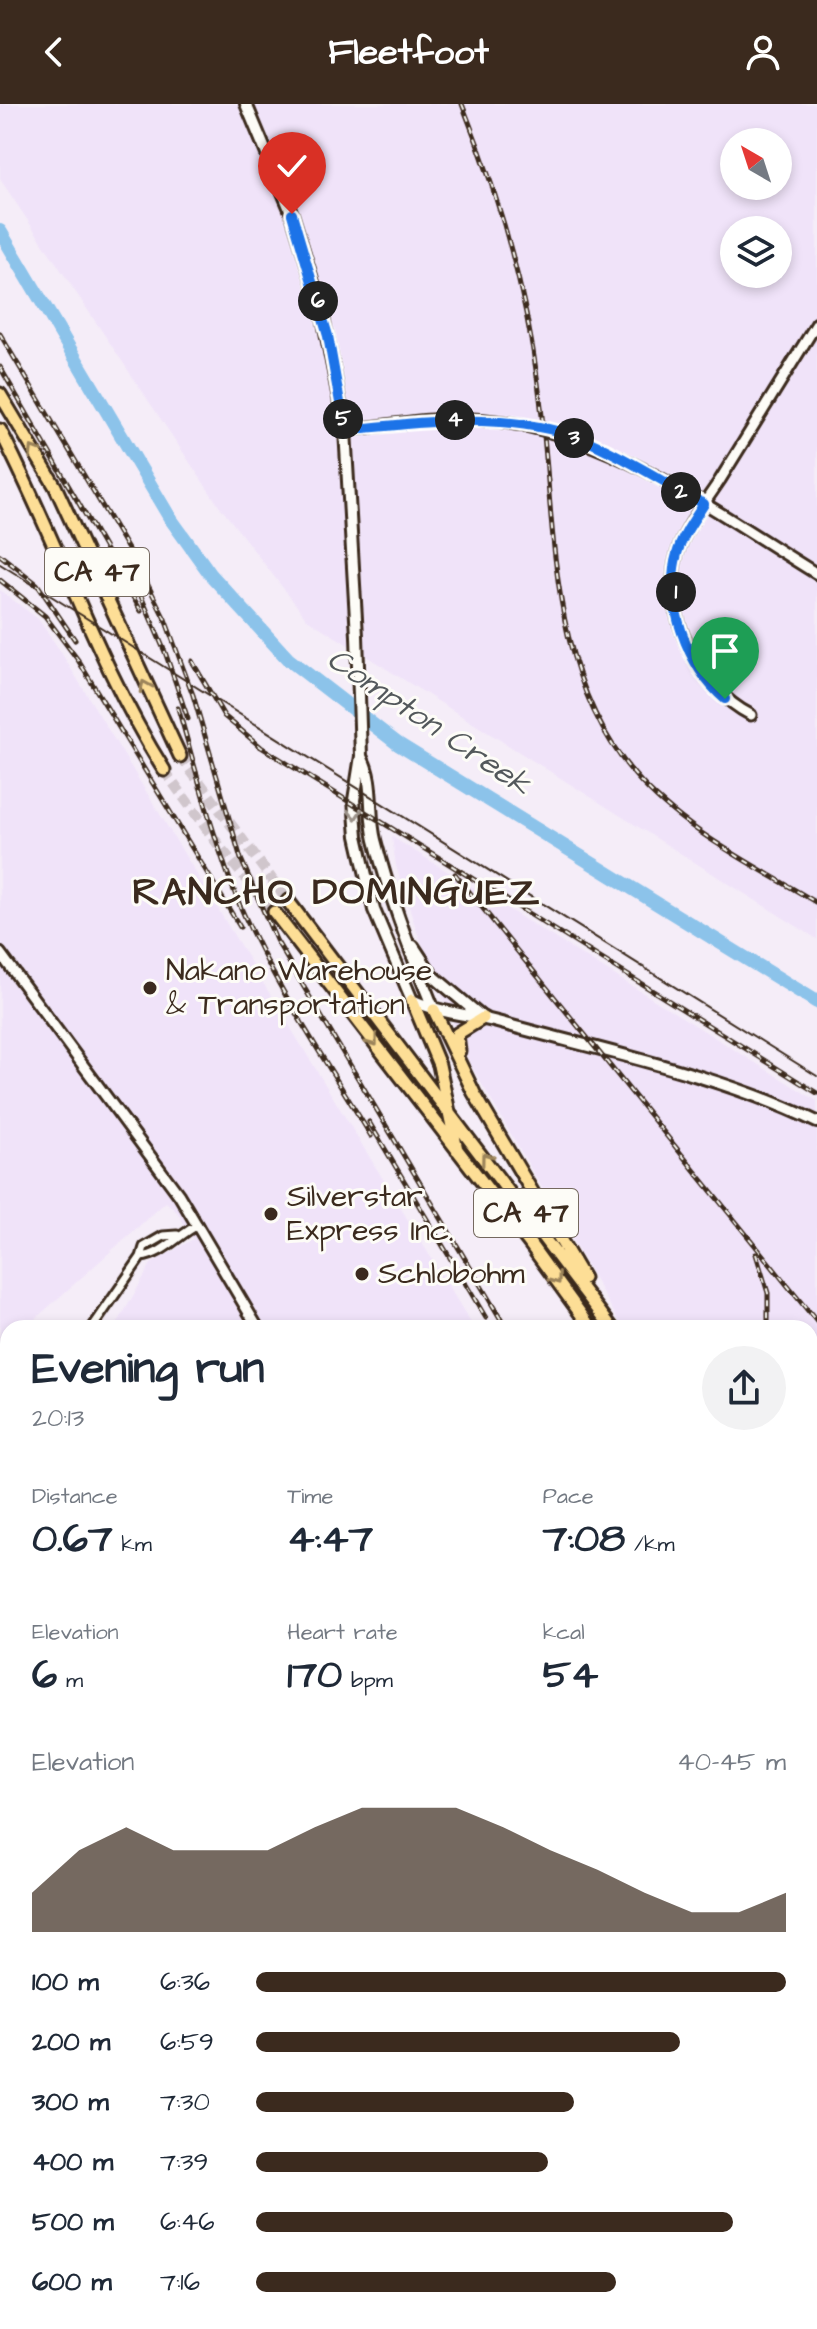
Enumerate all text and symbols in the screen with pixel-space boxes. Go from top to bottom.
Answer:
text: Fleetfoot [328,27,489,78]
icon: back [32,30,76,74]
icon: person [741,30,785,74]
north arrow [720,128,792,200]
map controls [720,128,792,288]
pin [258,132,326,214]
icon: check [270,144,314,188]
button: layers [720,216,792,288]
pin: 6 [298,281,338,321]
text: 6 [311,285,325,316]
pin: 5 [323,399,363,439]
pin: 4 [435,400,475,440]
text: 5 [335,403,351,434]
text: 4 [448,404,462,435]
pin: 3 [554,418,594,458]
text: 3 [568,422,580,453]
one-way arrow [29,445,44,460]
pin: 2 [661,472,701,512]
text: 2 [675,476,687,507]
road number: CA 47 [45,548,149,596]
pin: 1 [656,572,696,612]
text: 1 [675,576,677,607]
pin [691,617,759,699]
icon: arrive [703,629,747,673]
water label: Compton Creek [318,637,541,808]
one-way arrow [139,680,155,694]
one-way arrow [346,808,363,821]
district label: RANCHO DOMINGUEZ [133,867,541,919]
place label: Nakano Warehouse & Transportation [166,950,432,1026]
marker: Nakano Warehouse & Transportation [141,979,159,997]
one-way arrow [363,1032,377,1047]
one-way arrow [481,1153,495,1167]
place label: Silverstar Express Inc. [287,1176,453,1252]
road number: CA 47 [474,1189,578,1237]
marker: Silverstar Express Inc. [262,1205,280,1223]
place label: Schlobohm [378,1253,525,1295]
marker: Schlobohm [353,1265,371,1283]
one-way arrow [546,1270,561,1285]
text: Evening run [32,1339,264,1400]
button: share [702,1346,786,1430]
text: 20:13 [32,1400,84,1436]
text: Distance [32,1481,118,1512]
text: Time [287,1481,333,1512]
text: Pace [543,1481,594,1512]
text: 0.67 [32,1512,113,1567]
text: 4:47 [287,1512,373,1567]
text: 7:08 [543,1512,625,1567]
text: km [113,1529,152,1560]
text: /km [625,1529,675,1560]
text: Elevation [32,1617,119,1648]
text: Heart rate [287,1617,398,1648]
text: kcal [543,1617,585,1648]
text: 6 [32,1648,57,1703]
text: 170 [287,1648,342,1703]
text: 54 [543,1648,598,1703]
text: m [57,1665,83,1696]
text: bpm [342,1665,393,1696]
text: Elevation [32,1744,134,1780]
text: 40–45 m [677,1744,786,1780]
text: 100 m [32,1964,99,2000]
text: 6:36 [160,1964,210,2000]
text: 200 m [32,2024,110,2060]
text: 6:59 [160,2024,214,2060]
text: 300 m [32,2084,109,2120]
text: 7:30 [160,2084,210,2120]
text: 400 m [32,2144,113,2180]
text: 7:39 [160,2144,208,2180]
text: 500 m [32,2204,114,2240]
text: 6:46 [160,2204,215,2240]
text: 600 m [32,2264,112,2300]
text: 7:16 [160,2264,200,2300]

